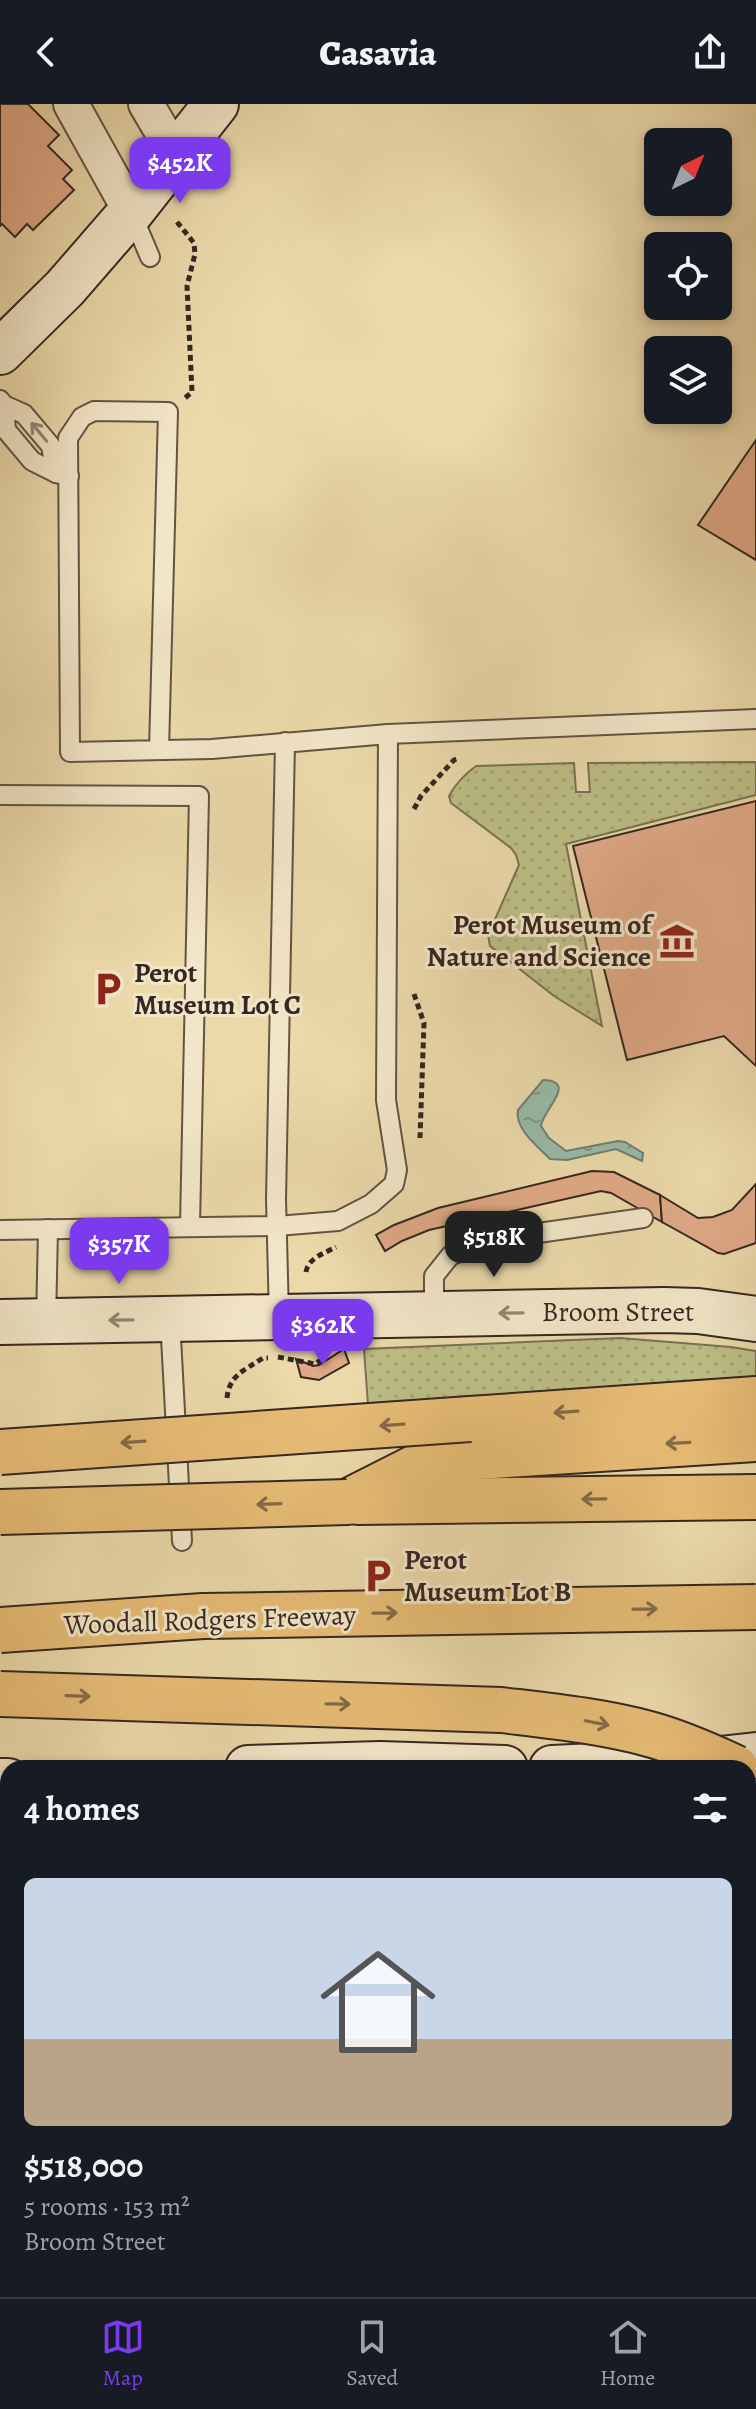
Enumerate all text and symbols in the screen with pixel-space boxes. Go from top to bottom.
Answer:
text: Casavia [319,28,437,77]
icon: back [24,30,68,74]
icon: share [688,30,732,74]
north arrow [644,128,732,216]
map controls [644,128,732,424]
pin: $452K [124,137,236,205]
text: $452K [147,145,213,180]
button: locate [644,232,732,320]
button: layers [644,336,732,424]
one-way arrow [30,422,48,443]
place label: Perot Museum of Nature and Science [427,906,654,976]
museum icon: Perot Museum of Nature and Science [658,922,696,960]
place label: Perot Museum Lot C [134,954,301,1024]
parking icon: Perot Museum Lot C [89,970,127,1008]
pin: $518K [438,1211,550,1279]
pin: $357K [63,1218,175,1286]
text: $518K [463,1219,525,1254]
text: $357K [88,1226,150,1261]
street label: Broom Street [542,1293,694,1331]
pin: $362K [267,1299,379,1367]
one-way arrow [498,1305,525,1321]
text: $362K [290,1307,356,1342]
one-way arrow [108,1312,135,1328]
one-way arrow [554,1405,580,1420]
one-way arrow [379,1418,406,1433]
one-way arrow [120,1435,147,1450]
one-way arrow [665,1436,692,1451]
one-way arrow [581,1491,608,1507]
one-way arrow [256,1497,283,1512]
place label: Perot Museum Lot B [404,1541,571,1611]
parking icon: Perot Museum Lot B [359,1557,397,1595]
street label: Woodall Rodgers Freeway [62,1596,357,1644]
one-way arrow [631,1601,658,1616]
one-way arrow [371,1605,398,1620]
one-way arrow [64,1688,91,1703]
one-way arrow [324,1696,351,1711]
one-way arrow [583,1717,609,1732]
text: 4 homes [24,1785,140,1832]
icon: filters [688,1786,732,1830]
icon: home [306,1930,450,2074]
text: $518,000 [24,2142,143,2189]
text: 5 rooms · 153 m² [24,2189,190,2224]
text: Broom Street [24,2224,166,2259]
tab: Map [101,2315,145,2393]
tab: Saved [346,2315,398,2393]
tab: Home [600,2315,655,2393]

